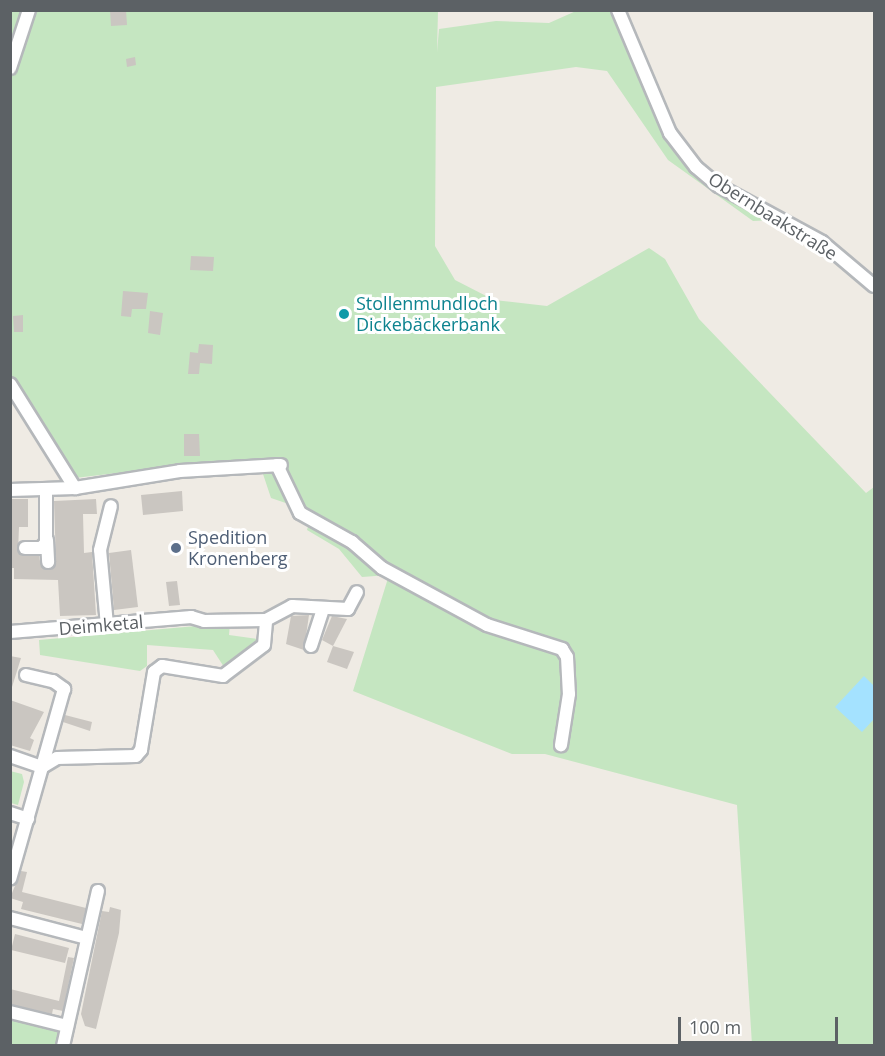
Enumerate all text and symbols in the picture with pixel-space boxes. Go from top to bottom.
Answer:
street label: Obernbaakstraße [705,168,841,264]
place label: Stollenmundloch Dickebäckerbank [356,293,500,336]
marker: Stollenmundloch Dickebäckerbank [337,307,351,321]
place label: Spedition Kronenberg [188,527,288,570]
marker: Spedition Kronenberg [169,541,183,555]
street label: Deimketal [58,611,144,639]
scale bar [681,1005,842,1043]
text: 100 m [689,1015,741,1039]

